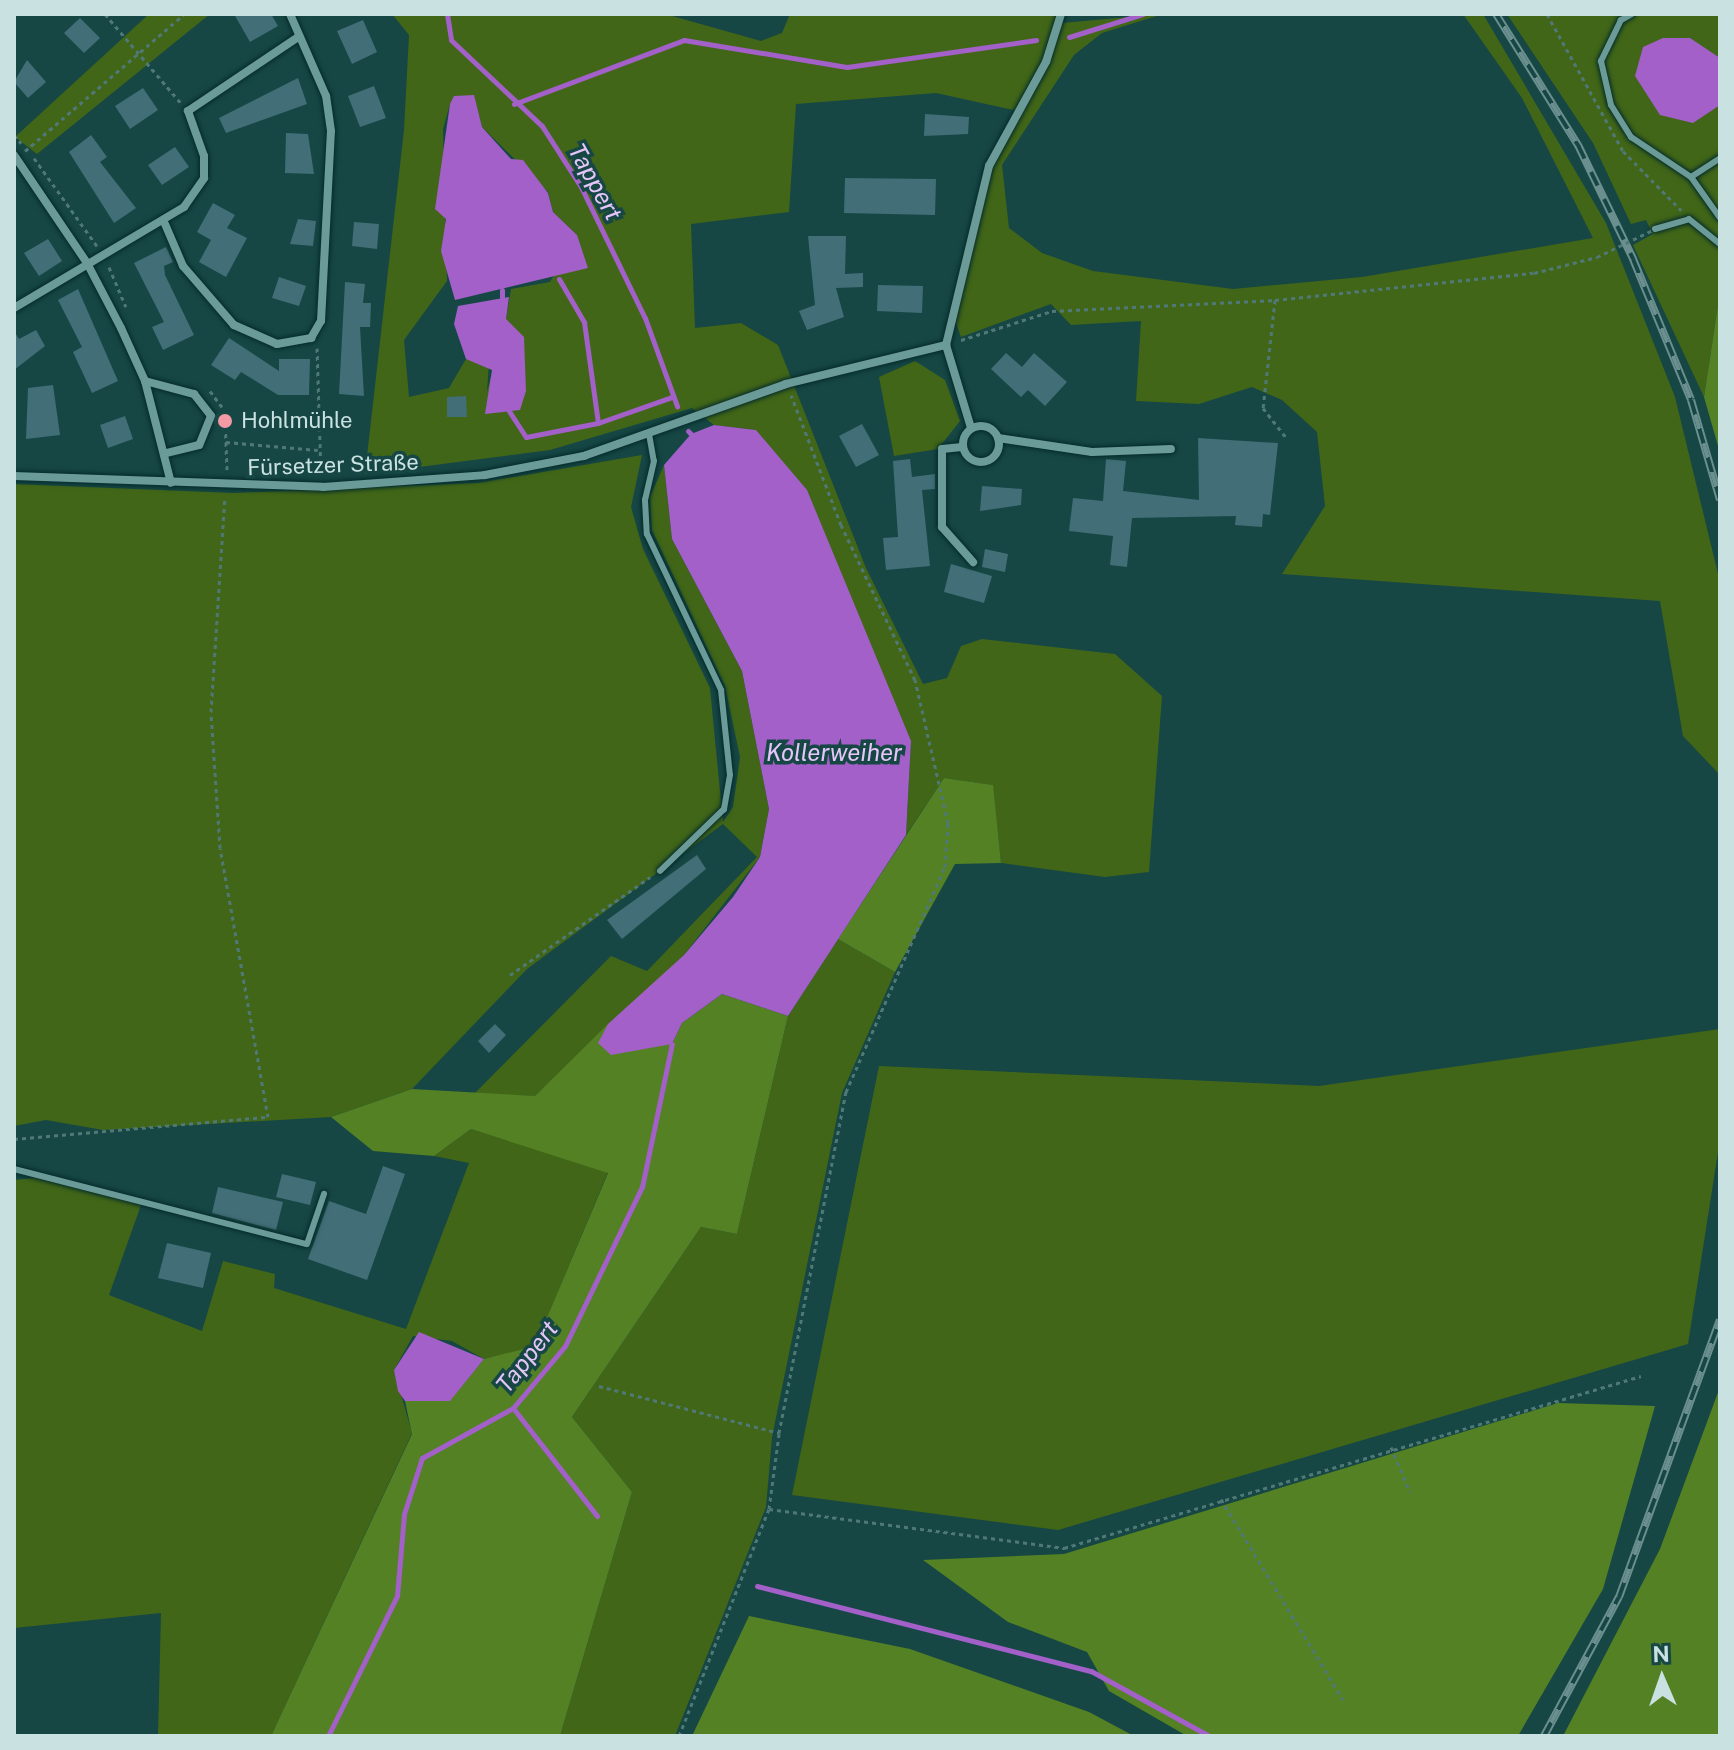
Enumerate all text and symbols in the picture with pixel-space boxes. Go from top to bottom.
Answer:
water label: Tappert [562,139,628,225]
place label: Hohlmühle [241,408,353,434]
marker: Hohlmühle [216,412,234,430]
street label: Fürsetzer Straße [247,449,419,481]
water label: Kollerweiher [766,739,902,767]
water label: Tappert [490,1315,564,1399]
north arrow [1622,1638,1702,1718]
text: N [1652,1641,1670,1667]

